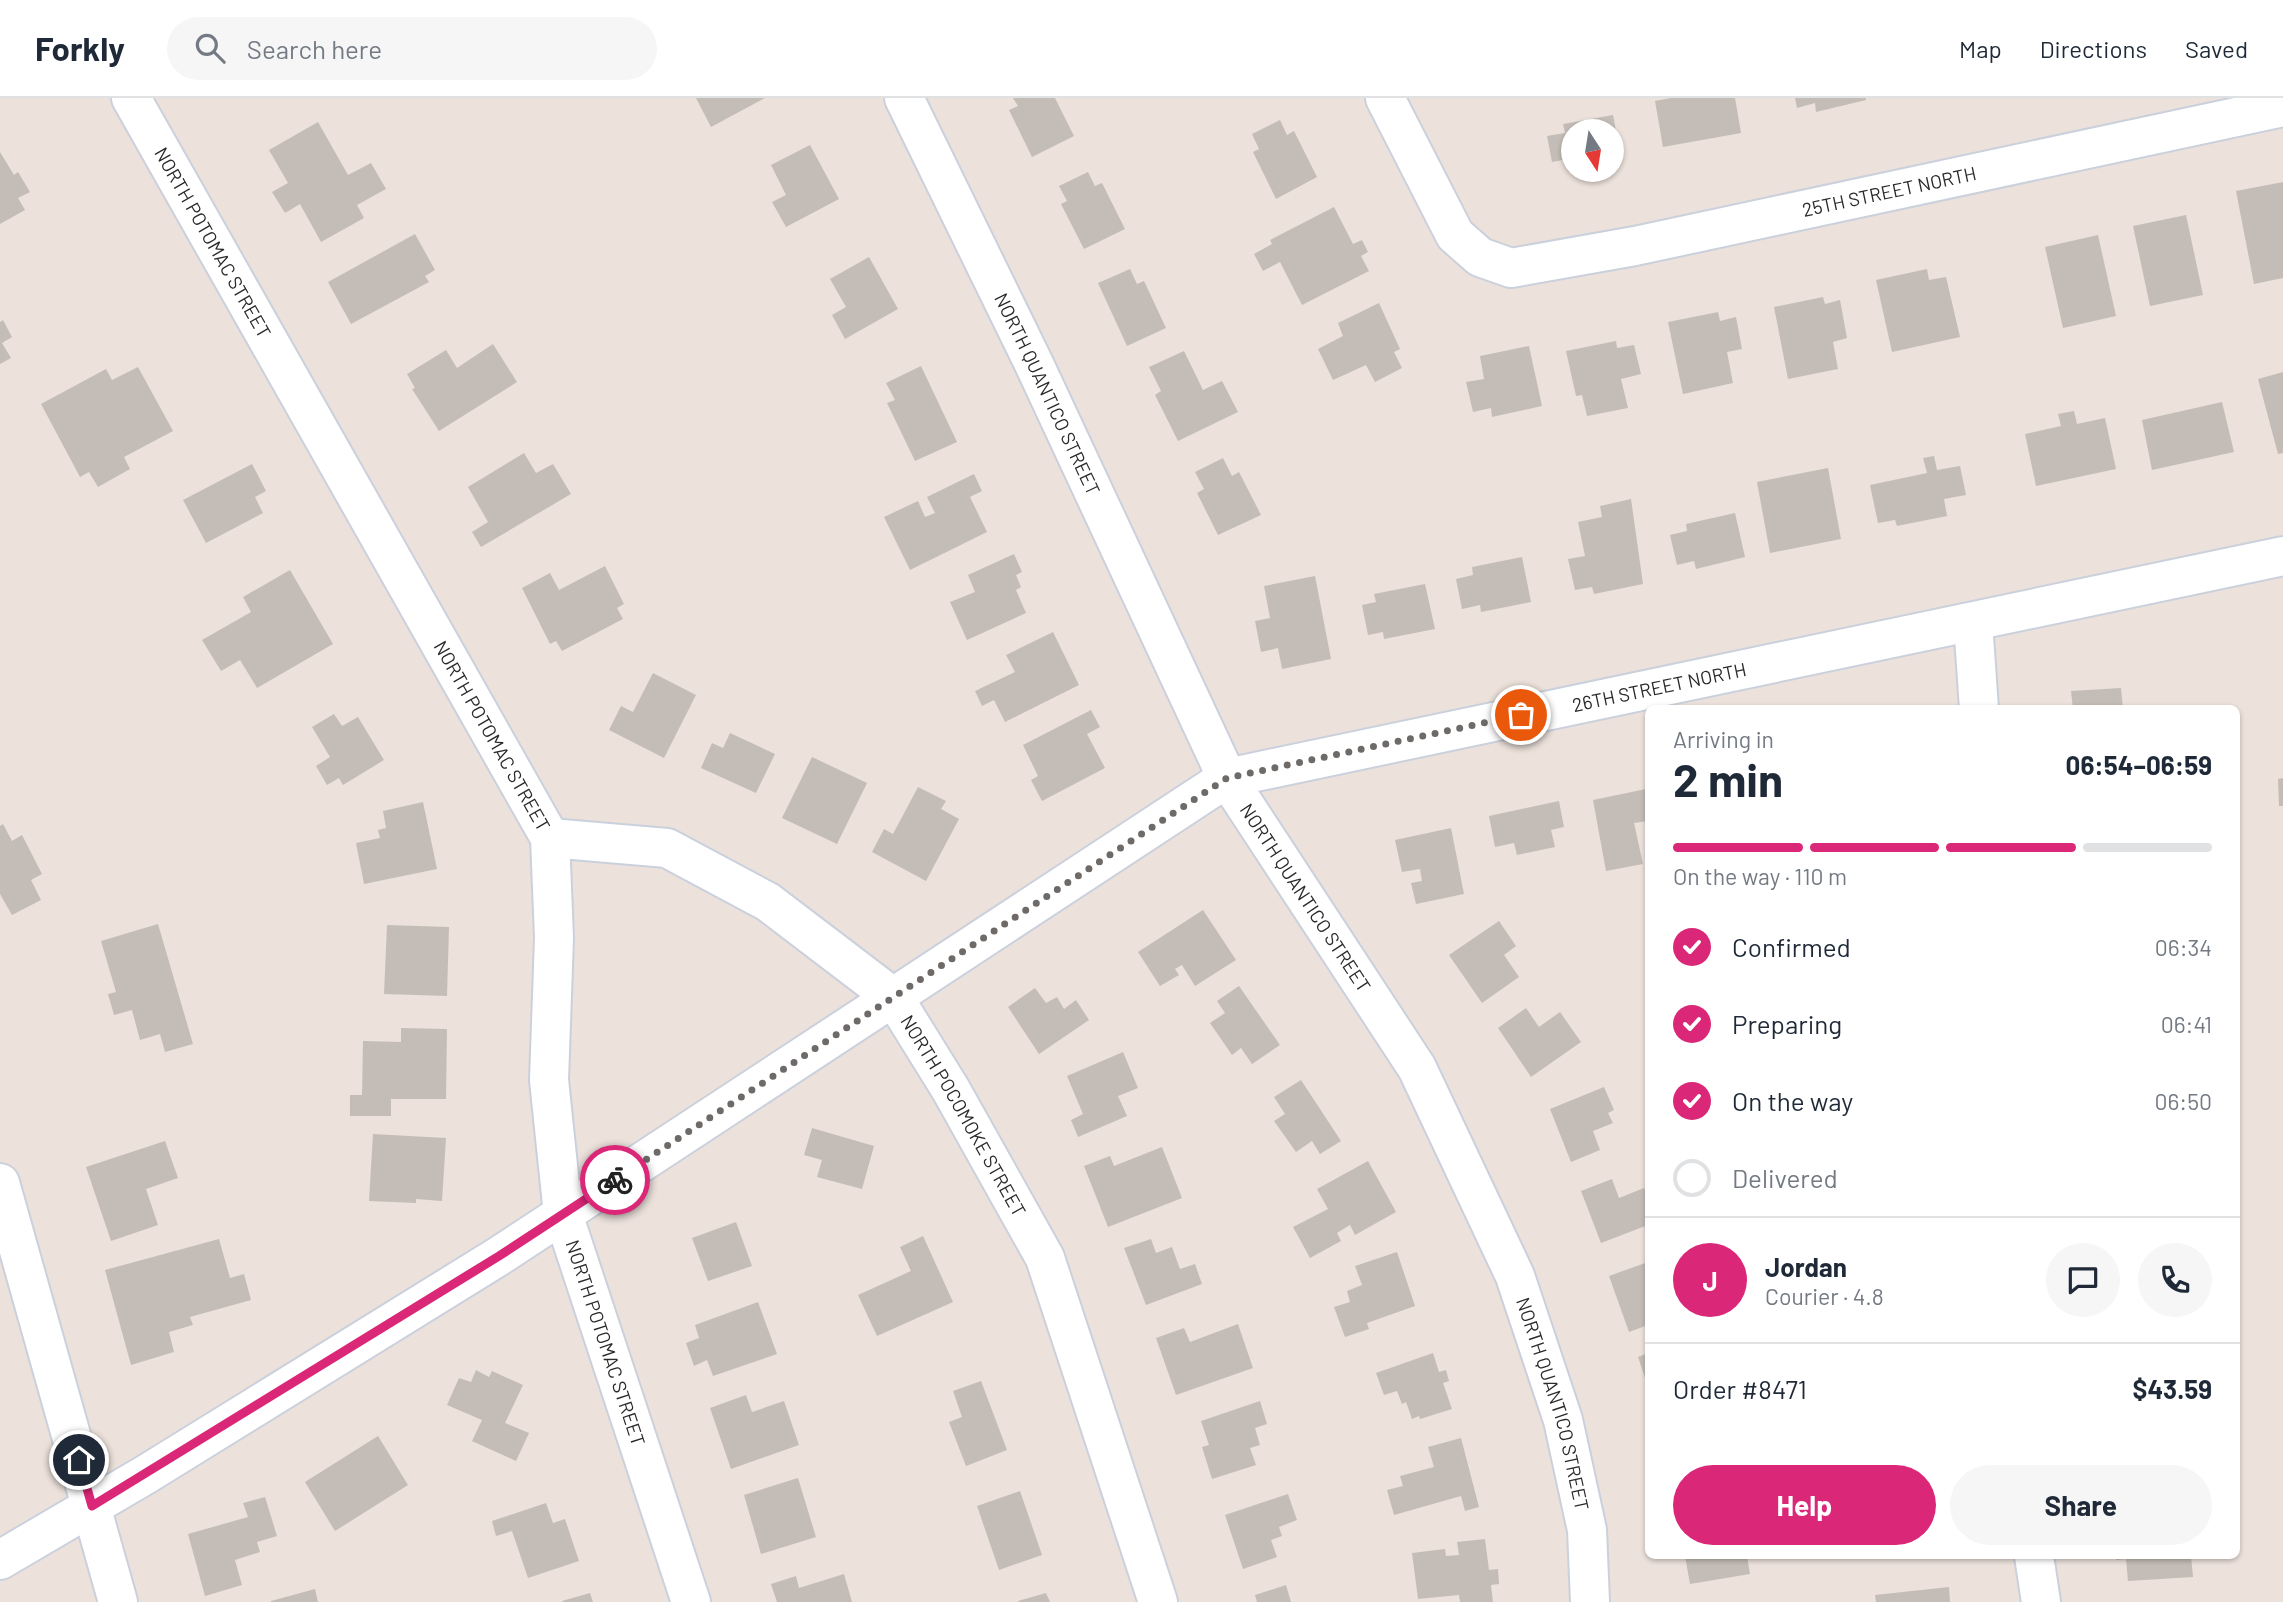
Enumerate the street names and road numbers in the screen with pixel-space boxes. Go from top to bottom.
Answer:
street label: NORTH POTOMAC STREET [150,143,276,342]
street label: 25TH STREET NORTH [1800,161,1978,221]
street label: NORTH QUANTICO STREET [990,289,1105,499]
street label: NORTH POTOMAC STREET [430,636,556,835]
street label: 26TH STREET NORTH [1570,657,1748,716]
street label: NORTH QUANTICO STREET [1236,799,1376,996]
street label: NORTH POCOMOKE STREET [896,1010,1031,1220]
street label: NORTH POTOMAC STREET [561,1237,651,1449]
street label: NORTH QUANTICO STREET [1512,1294,1594,1512]

